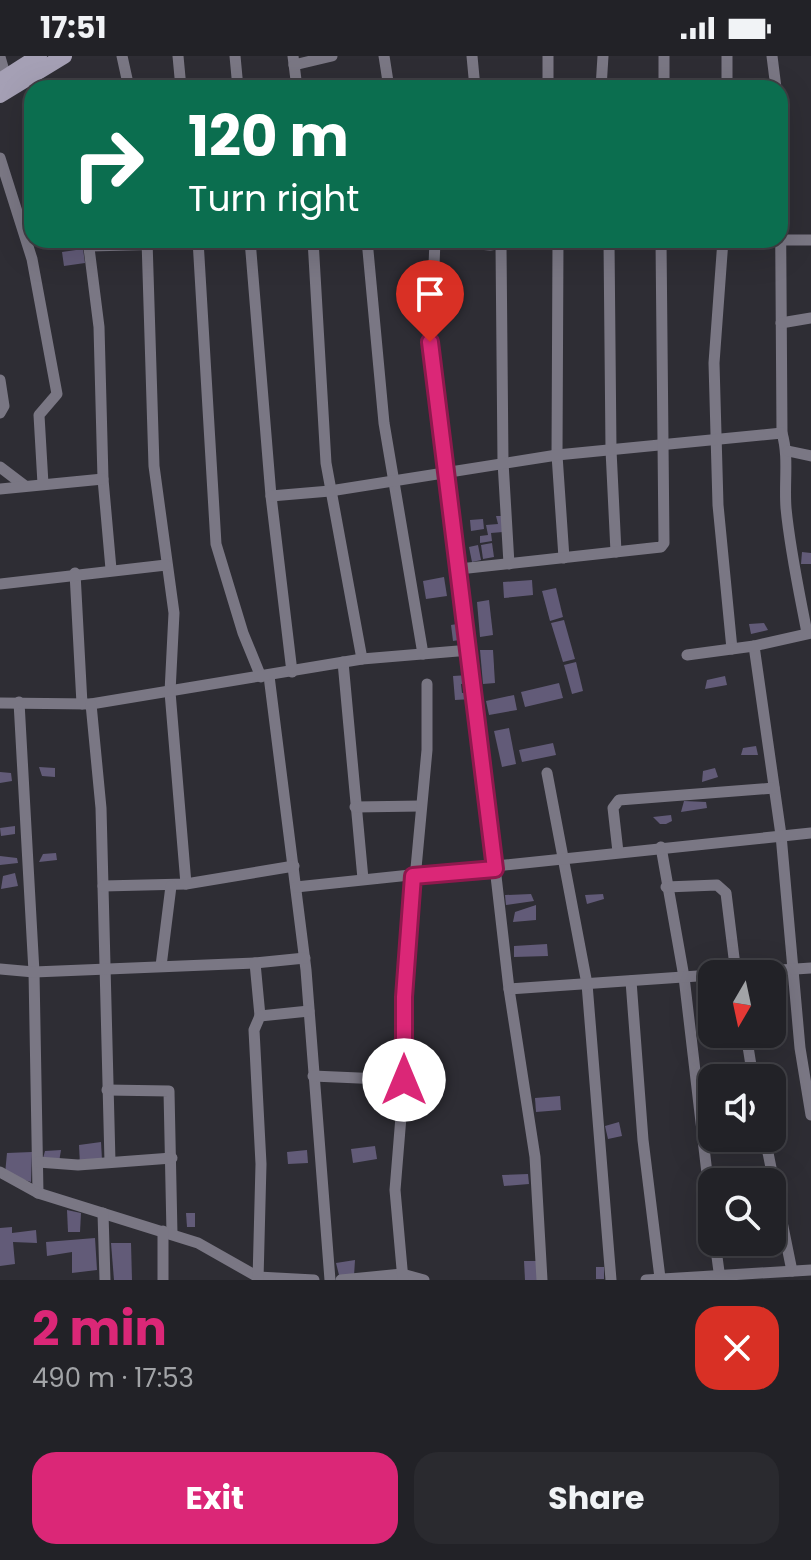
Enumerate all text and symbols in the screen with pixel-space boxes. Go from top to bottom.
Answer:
text: 17:51 [40,6,107,49]
text: 120 m [188,97,349,176]
icon: right [56,112,160,216]
text: Turn right [188,173,359,224]
pin [396,260,464,342]
icon: arrive [408,272,452,316]
north arrow [698,960,786,1048]
map controls [698,960,786,1256]
position arrow [362,1038,446,1122]
button: sound [698,1064,786,1152]
button: search [698,1168,786,1256]
text: 2 min [32,1295,167,1362]
button: close [695,1306,779,1390]
text: 490 m · 17:53 [32,1360,194,1396]
button: Exit [32,1452,398,1544]
button: Share [414,1452,779,1544]

